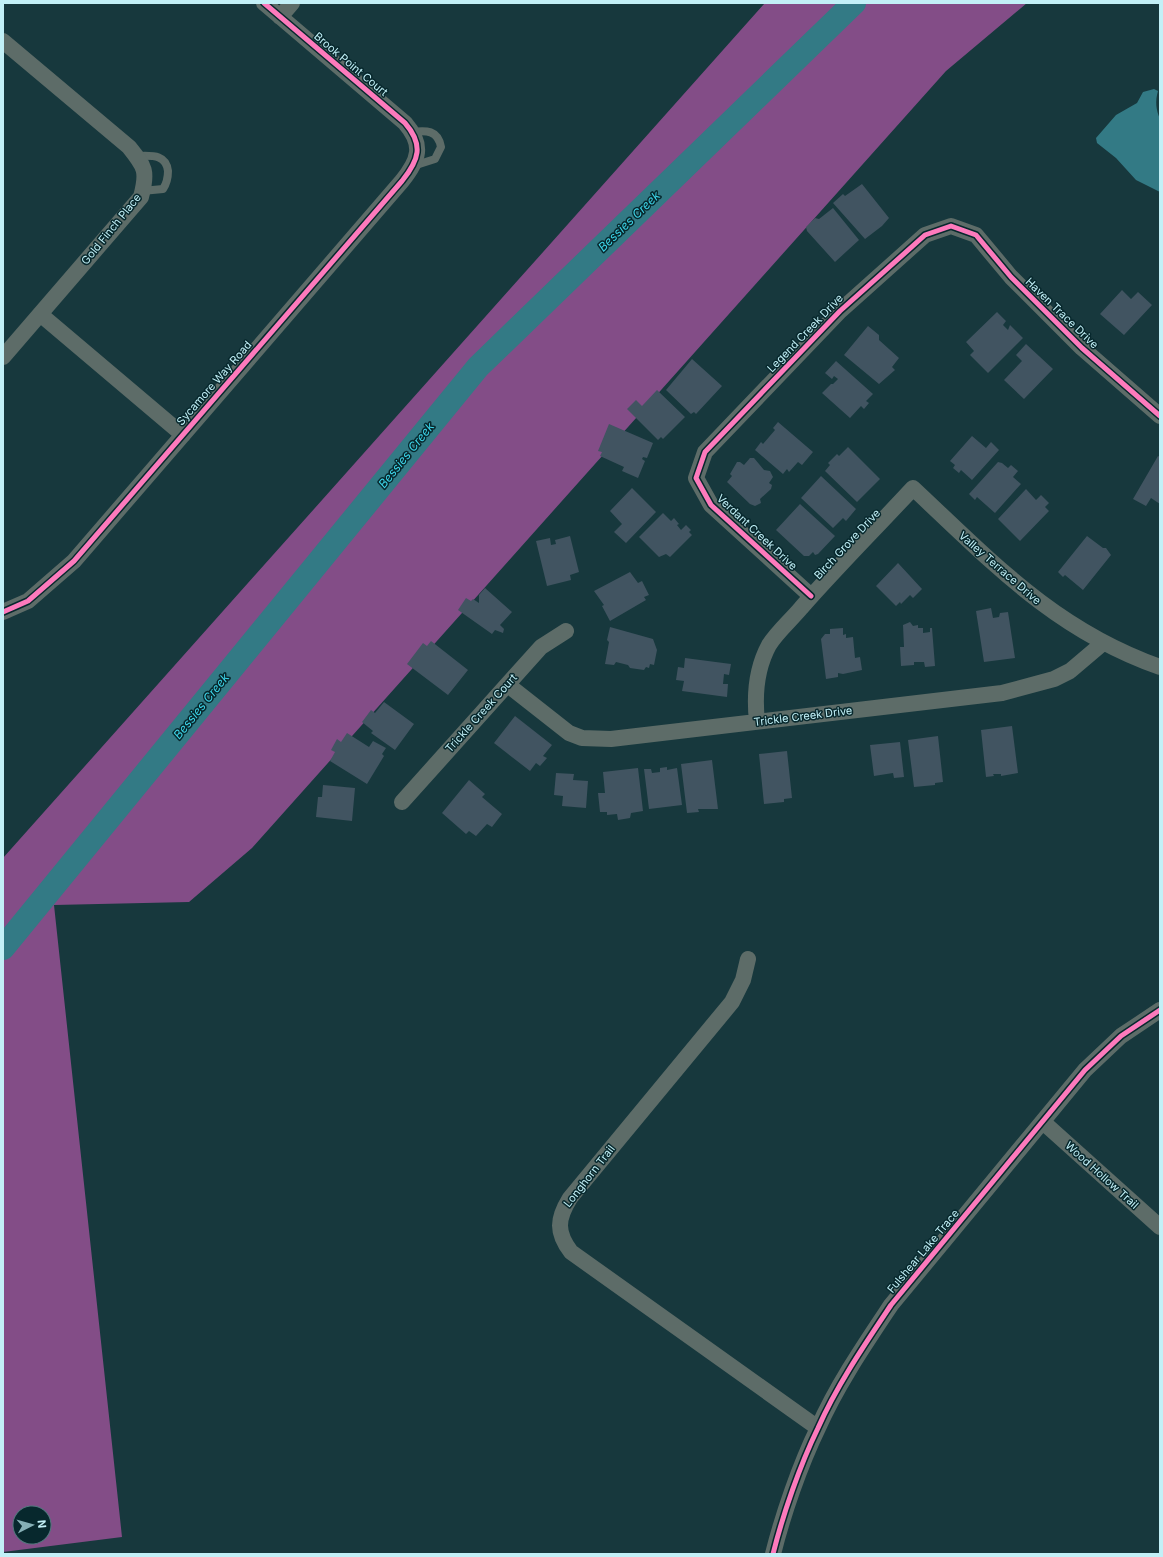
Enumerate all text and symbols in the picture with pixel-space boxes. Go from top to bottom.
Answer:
street label: Brook Point Court [311,29,391,99]
water label: Bessies Creek [595,187,663,254]
street label: Gold Finch Place [78,191,144,267]
street label: Haven Trace Drive [1023,275,1101,351]
street label: Legend Creek Drive [764,291,846,375]
street label: Sycamore Way Road [173,338,255,428]
water label: Bessies Creek [375,419,437,491]
street label: Verdant Creek Drive [714,491,800,573]
street label: Birch Grove Drive [811,506,883,582]
street label: Valley Terrace Drive [956,528,1044,608]
water label: Bessies Creek [170,670,232,742]
street label: Trickle Creek Court [442,671,520,755]
street label: Trickle Creek Drive [753,703,853,729]
street label: Wood Hollow Trail [1062,1138,1142,1212]
street label: Longhorn Trail [560,1142,618,1210]
street label: Fulshear Lake Trace [884,1206,962,1296]
north arrow [12,1505,52,1545]
text: N [35,1519,49,1529]

